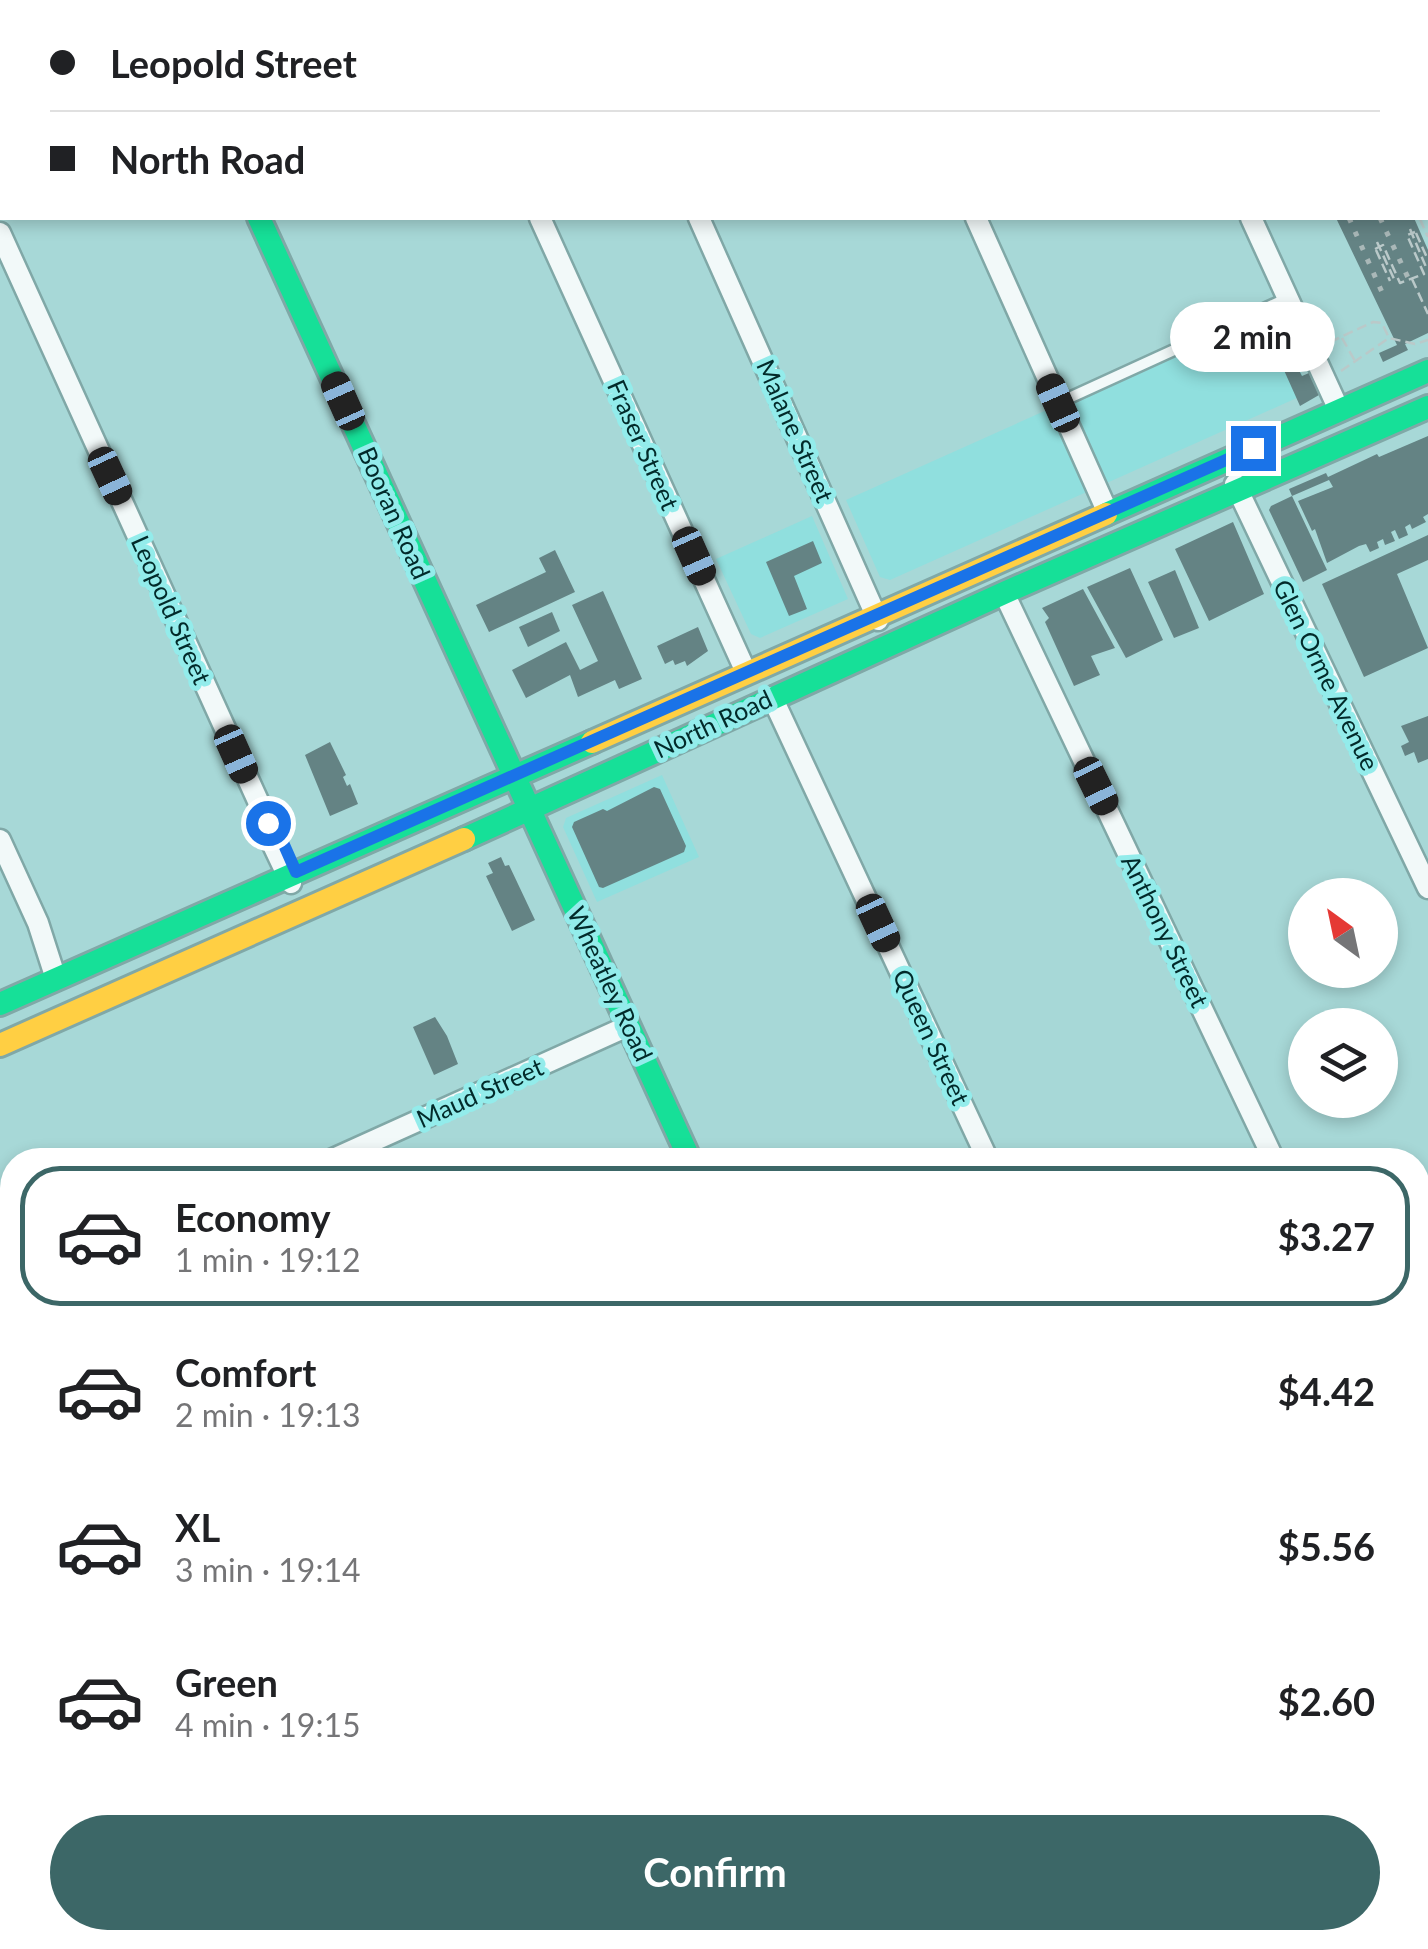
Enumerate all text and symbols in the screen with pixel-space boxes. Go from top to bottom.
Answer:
text: Leopold Street [110,40,357,86]
text: North Road [110,136,305,182]
callout: 2 min [1170,303,1336,373]
text: 2 min [1213,317,1292,356]
street label: Malane Street [751,355,841,507]
car [317,367,369,435]
car [1032,369,1084,437]
street label: Fraser Street [602,375,686,514]
route end [1231,426,1276,471]
car [84,442,136,510]
street label: Booran Road [352,442,437,583]
car [668,522,720,590]
street label: Leopold Street [126,531,218,689]
street label: Glen Orme Avenue [1268,574,1386,775]
street label: North Road [649,683,776,763]
car [210,720,262,788]
car [1069,752,1123,820]
route start [246,801,291,846]
street label: Anthony Street [1116,849,1216,1012]
north arrow [1288,878,1398,988]
map controls [1288,878,1398,1118]
car [852,889,904,957]
street label: Wheatley Road [562,902,660,1066]
street label: Queen Street [887,964,976,1109]
button: layers [1288,1008,1398,1118]
street label: Maud Street [412,1051,548,1133]
icon: car [55,1191,145,1281]
text: Economy [175,1194,330,1240]
text: $3.27 [1278,1213,1375,1259]
text: 1 min · 19:12 [175,1240,361,1279]
icon: car [55,1346,145,1436]
text: Comfort [175,1349,316,1395]
text: $4.42 [1278,1368,1375,1414]
text: 2 min · 19:13 [175,1395,361,1434]
icon: car [55,1501,145,1591]
text: XL [175,1504,220,1550]
text: $5.56 [1278,1523,1375,1569]
text: 3 min · 19:14 [175,1550,361,1589]
icon: car [55,1656,145,1746]
text: Green [175,1659,278,1705]
text: $2.60 [1278,1678,1375,1724]
text: 4 min · 19:15 [175,1705,361,1744]
button: Confirm [50,1815,1380,1930]

